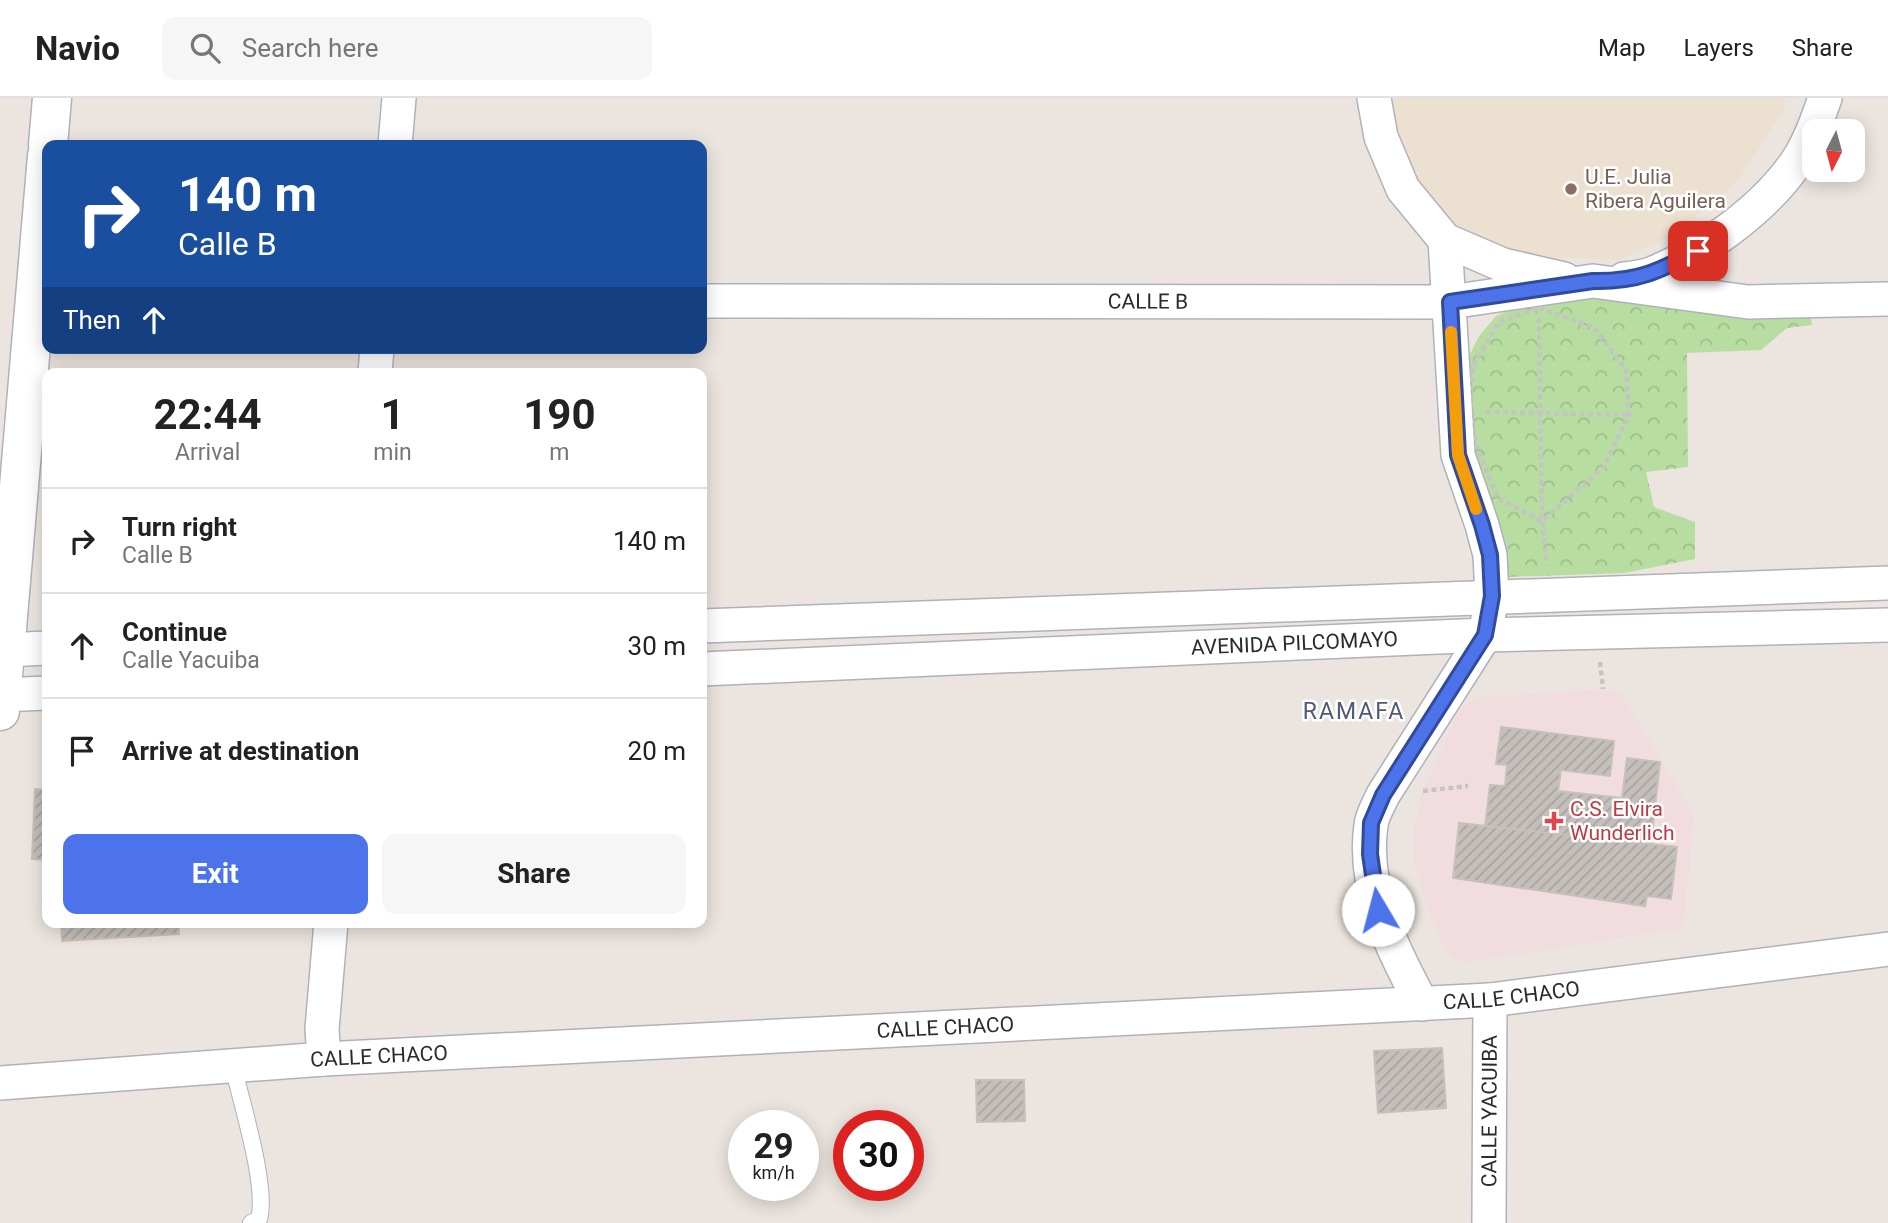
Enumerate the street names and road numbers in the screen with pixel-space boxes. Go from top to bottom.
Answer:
street label: CALLE B [1108,290,1188,314]
street label: AVENIDA PILCOMAYO [1190,627,1398,660]
street label: CALLE CHACO [1442,977,1581,1014]
street label: CALLE CHACO [876,1012,1015,1043]
street label: CALLE YACUIBA [1477,1035,1502,1187]
street label: CALLE CHACO [309,1041,448,1072]

